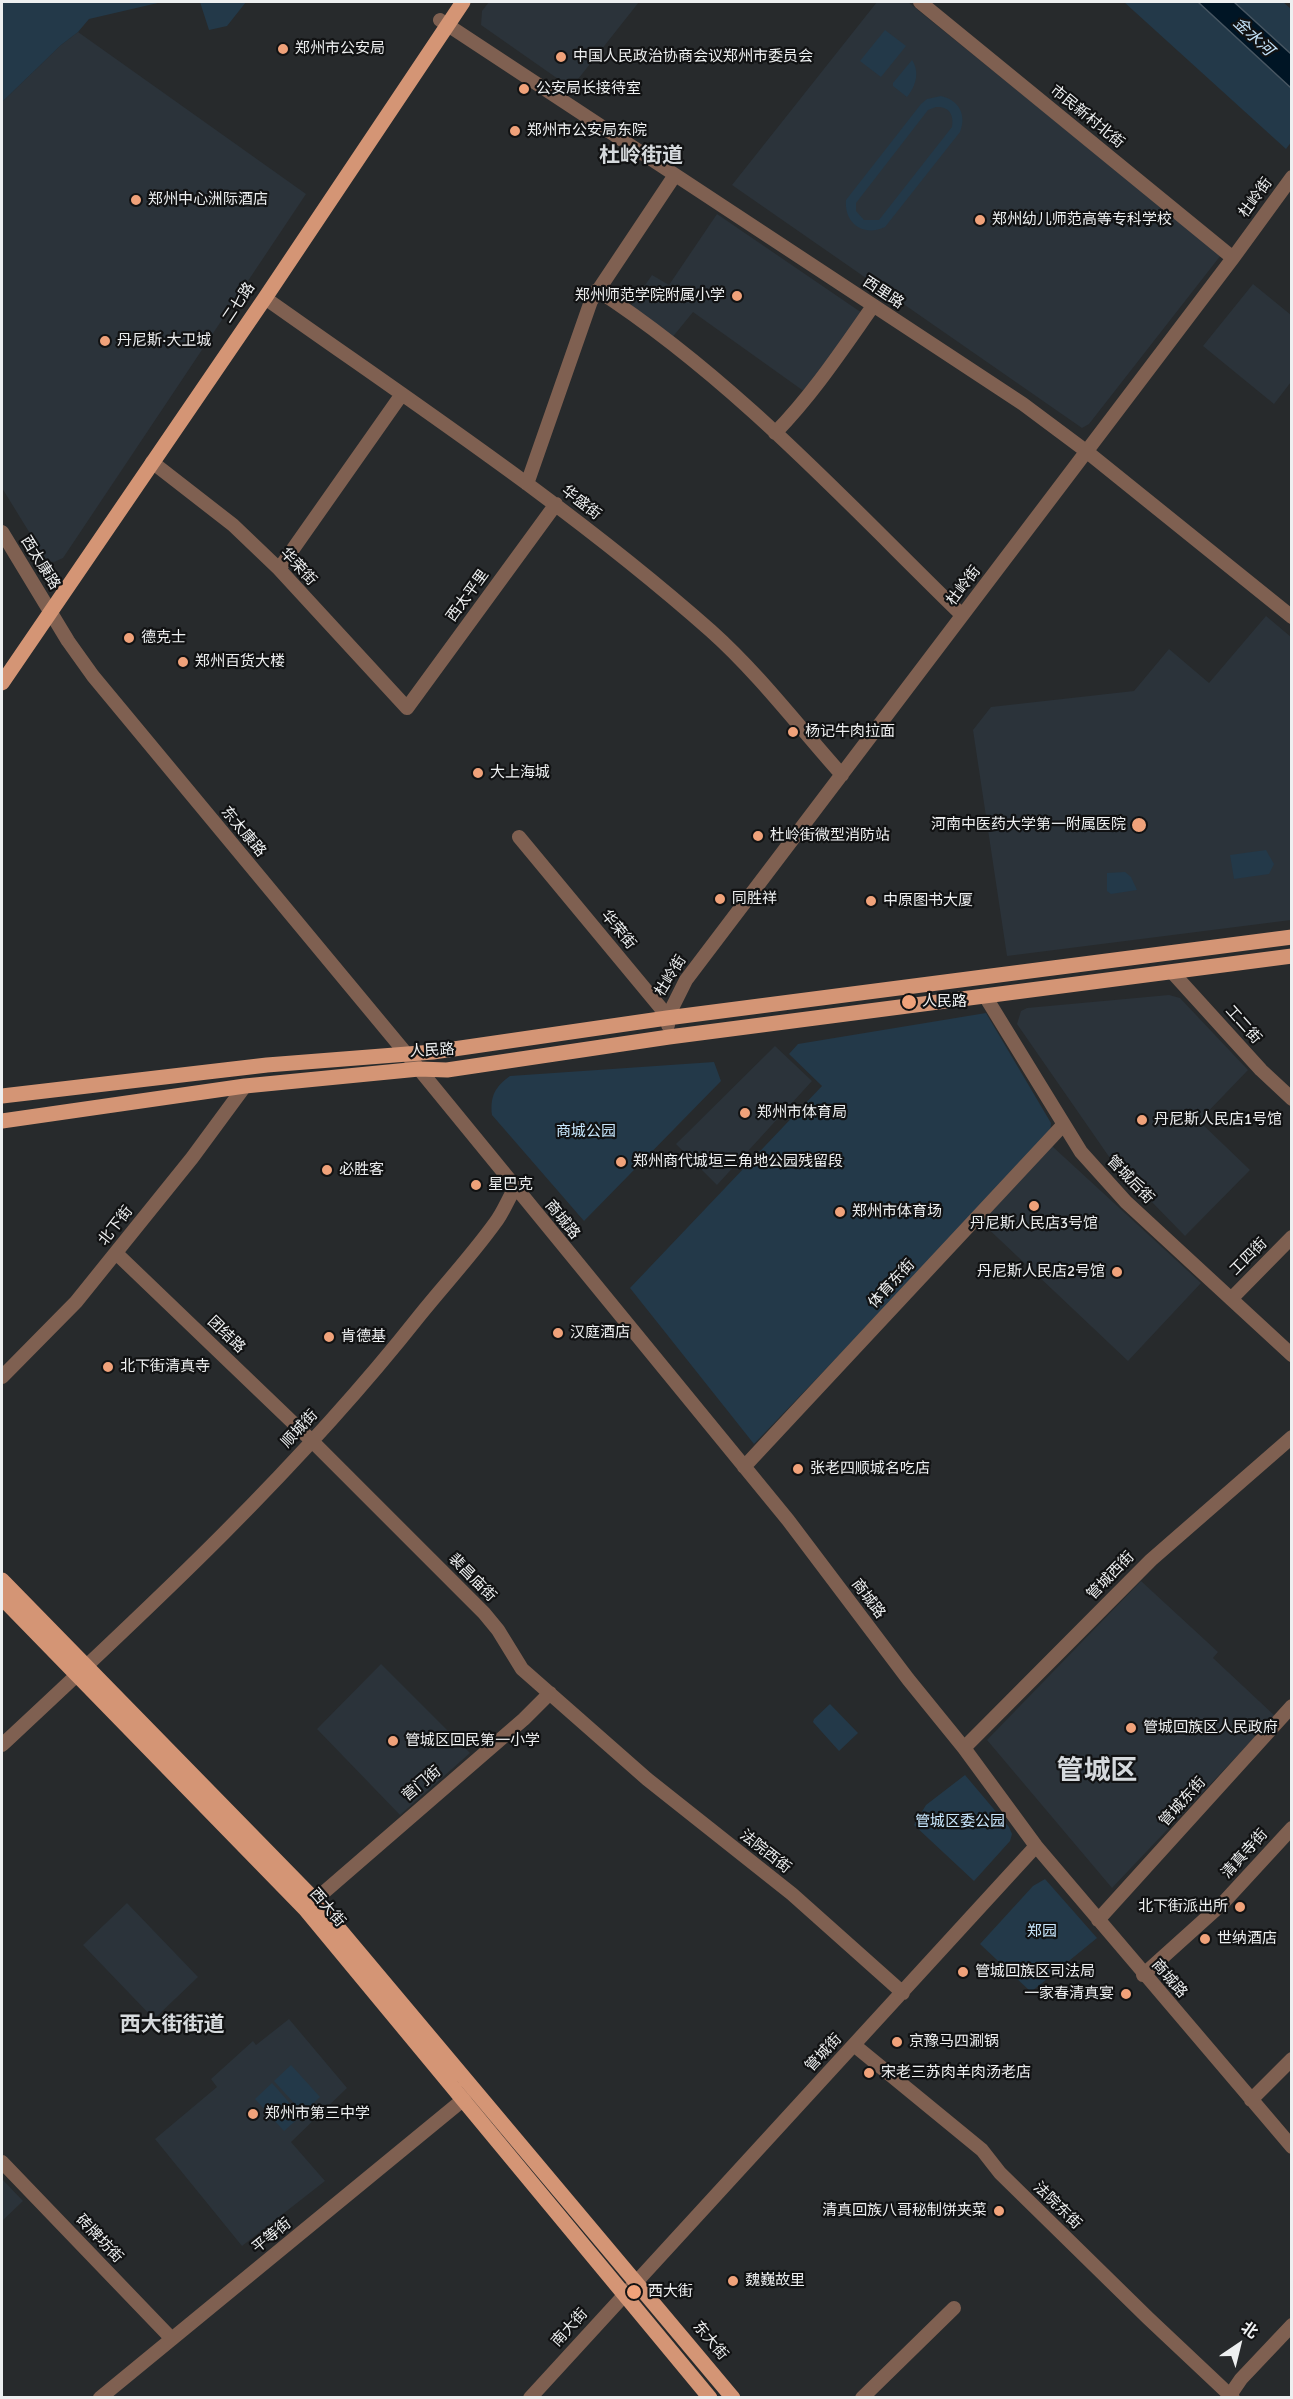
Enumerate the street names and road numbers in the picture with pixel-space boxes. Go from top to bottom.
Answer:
street label: 市民新村北街 [1046,82,1128,152]
street label: 杜岭街 [1235,175,1277,221]
street label: 西里路 [859,273,907,313]
street label: 二七路 [219,279,259,327]
street label: 华盛街 [558,482,604,524]
street label: 西太康路 [16,533,64,593]
street label: 华荣街 [276,544,320,590]
street label: 杜岭街 [943,563,985,609]
street label: 西太平里 [443,566,493,626]
street label: 东太康路 [217,803,269,861]
street label: 华荣街 [597,907,639,953]
street label: 杜岭街 [651,952,691,1000]
street label: 工二街 [1221,1002,1265,1048]
street label: 人民路 [409,1041,455,1061]
street label: 管城后街 [1103,1152,1157,1208]
street label: 商城路 [541,1197,583,1243]
street label: 北下街 [95,1203,137,1249]
street label: 工四街 [1227,1235,1271,1279]
street label: 体育东街 [865,1256,919,1312]
street label: 团结路 [204,1313,248,1357]
street label: 顺城街 [278,1406,322,1452]
street label: 管城西街 [1084,1548,1138,1604]
street label: 裴昌庙街 [444,1550,500,1606]
street label: 商城路 [847,1576,889,1622]
street label: 营门街 [399,1763,445,1805]
street label: 管城东街 [1156,1774,1210,1830]
street label: 法院西街 [736,1826,794,1878]
street label: 清真寺街 [1218,1826,1272,1882]
street label: 西大街 [305,1885,349,1931]
street label: 商城路 [1147,1956,1191,2002]
street label: 管城街 [802,2030,846,2076]
street label: 法院东街 [1029,2179,1085,2233]
street label: 砖牌坊街 [72,2211,126,2267]
street label: 平等街 [249,2215,295,2257]
street label: 南大街 [548,2305,592,2351]
street label: 东大街 [689,2318,731,2364]

